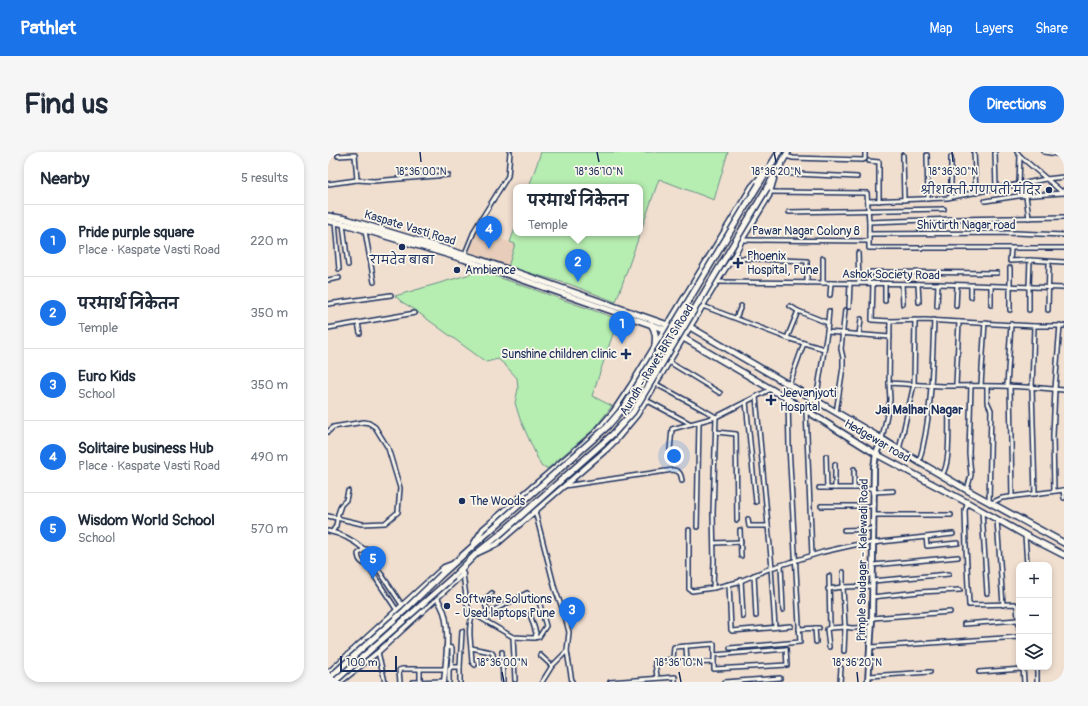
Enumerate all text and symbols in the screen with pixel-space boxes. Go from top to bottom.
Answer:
text: Pathlet [20,16,76,40]
text: Map [930,20,953,37]
text: Layers [975,20,1013,37]
text: Share [1035,20,1068,37]
button: Directions [969,86,1064,123]
text: Find us [24,87,108,122]
text: 18°36'00"N [395,166,447,178]
text: 18°36'10"N [575,166,623,178]
text: 18°36'20"N [751,166,801,178]
text: 18°36'30"N [928,166,978,178]
text: Nearby [40,168,89,189]
text: 5 results [241,170,288,186]
place label: श्रीशक्ती गणपती मंदिर [920,181,1042,198]
popup [513,184,643,236]
marker: श्रीशक्ती गणपती मंदिर [1044,185,1054,195]
text: परमार्थ निकेतन [528,192,628,211]
street label: Kaspate Vasti Road [362,207,458,249]
pin: 4 [476,216,502,249]
text: Temple [528,217,568,233]
street label: Shivtirth Nagar road [916,218,1016,233]
text: Pride purple square [78,223,194,242]
street label: Pawar Nagar Colony 8 [752,224,860,239]
text: 1 [50,233,56,249]
text: 220 m [250,233,288,249]
text: Place · Kaspate Vasti Road [78,242,220,258]
marker: रामदेव बाबा [397,242,407,252]
pin: 2 [565,249,591,282]
place label: Phoenix Hospital, Pune [747,249,819,278]
place label: रामदेव बाबा [369,251,435,268]
marker: Phoenix Hospital, Pune [732,257,744,269]
place label: Ambience [465,263,516,278]
marker: Ambience [452,265,462,275]
street label: Ashok Society Road [842,267,940,283]
text: परमार्थ निकेतन [78,295,178,314]
street label: Aundh - Ravet BRTS Road [617,302,697,418]
text: 2 [49,305,57,321]
text: 350 m [250,305,288,321]
pin: 1 [609,311,635,344]
text: Temple [78,320,118,336]
place label: Sunshine children clinic [501,347,617,362]
marker: Sunshine children clinic [620,348,632,360]
text: Euro Kids [78,367,135,386]
text: 3 [49,377,57,393]
text: 350 m [250,377,288,393]
text: School [78,386,115,402]
place label: Jeevanjyoti Hospital [780,386,836,415]
marker: Jeevanjyoti Hospital [765,394,777,406]
district label: Jai Malhar Nagar [875,402,963,418]
street label: Hedgewar road [842,416,913,466]
text: Solitaire business Hub [78,439,214,458]
your location [664,446,684,466]
text: 4 [49,449,57,465]
text: 490 m [251,449,288,465]
text: Place · Kaspate Vasti Road [78,458,220,474]
street label: Pimple Saudagar - Kalewadi Road [854,478,872,642]
place label: The Woods [470,494,526,509]
marker: The Woods [457,496,467,506]
text: Wisdom World School [78,511,215,530]
text: 5 [49,521,57,537]
text: 570 m [251,521,288,537]
text: School [78,530,115,546]
pin: 5 [360,546,386,579]
map controls [1016,562,1052,670]
button: + [1016,562,1052,598]
place label: Software Solutions - Used laptops Pune [455,592,555,621]
pin: 3 [559,597,585,630]
button: − [1016,598,1052,634]
marker: Software Solutions - Used laptops Pune [442,601,452,611]
button: layers [1016,634,1052,670]
scale bar [340,654,397,673]
text: 100 m [346,656,377,669]
text: 18°36'00"N [476,657,528,669]
text: 18°36'10"N [655,657,703,669]
text: 18°36'20"N [832,657,882,669]

